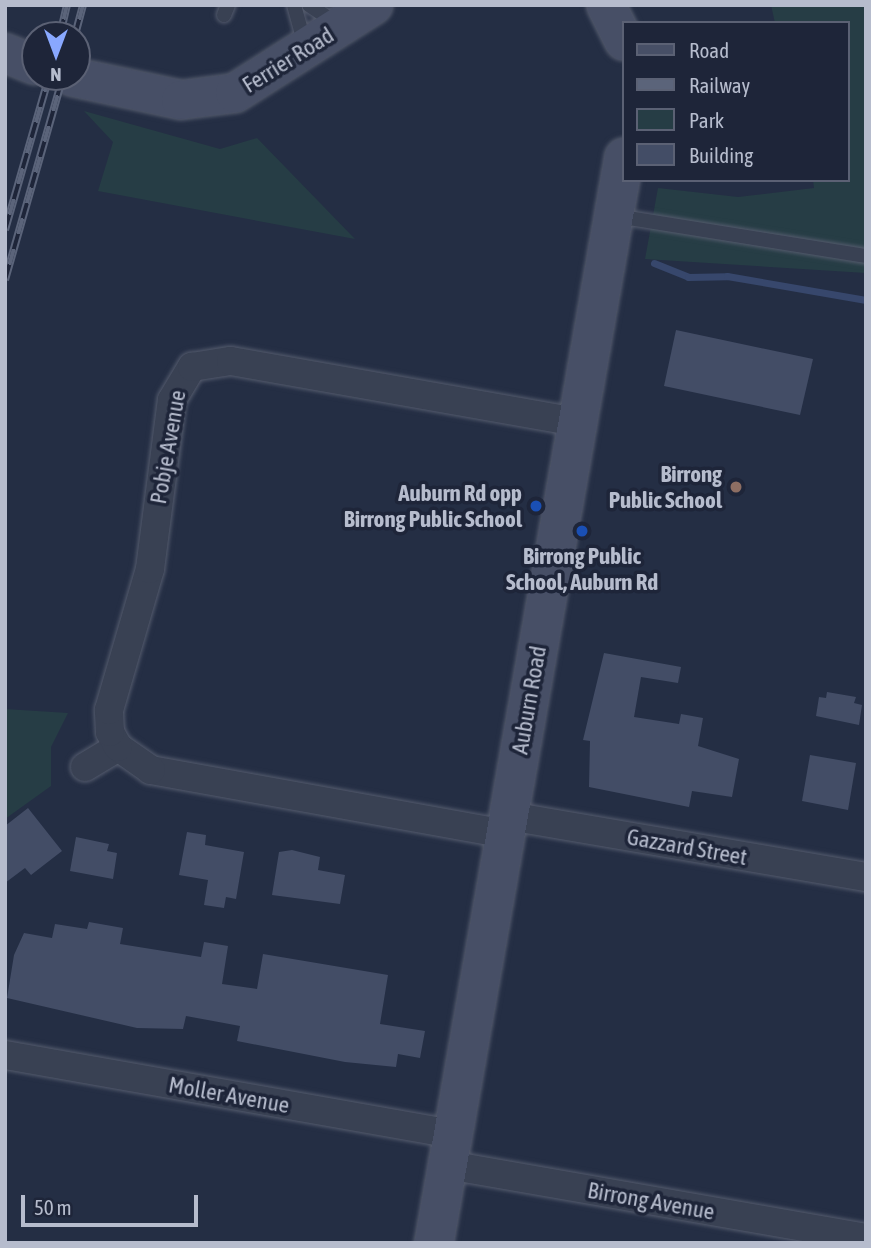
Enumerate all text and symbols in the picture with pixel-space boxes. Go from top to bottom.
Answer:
north arrow [21,21,91,91]
street label: Ferrier Road [237,21,339,99]
legend [622,21,850,182]
text: Road [689,38,729,62]
text: N [50,64,62,86]
text: Railway [689,73,750,97]
text: Park [689,108,724,132]
text: Building [689,143,753,167]
street label: Pobje Avenue [144,388,192,506]
place label: Birrong Public School [609,460,722,514]
place label: Auburn Rd opp Birrong Public School [344,479,522,533]
marker: Birrong Public School [728,479,744,495]
marker: Auburn Rd opp Birrong Public School [528,498,544,514]
marker: Birrong Public School, Auburn Rd [574,523,590,539]
place label: Birrong Public School, Auburn Rd [506,542,658,596]
street label: Auburn Road [506,644,552,756]
street label: Gazzard Street [625,823,749,871]
street label: Moller Avenue [166,1071,292,1119]
street label: Birrong Avenue [585,1176,717,1226]
scale bar [24,1182,201,1226]
text: 50 m [34,1195,72,1219]

